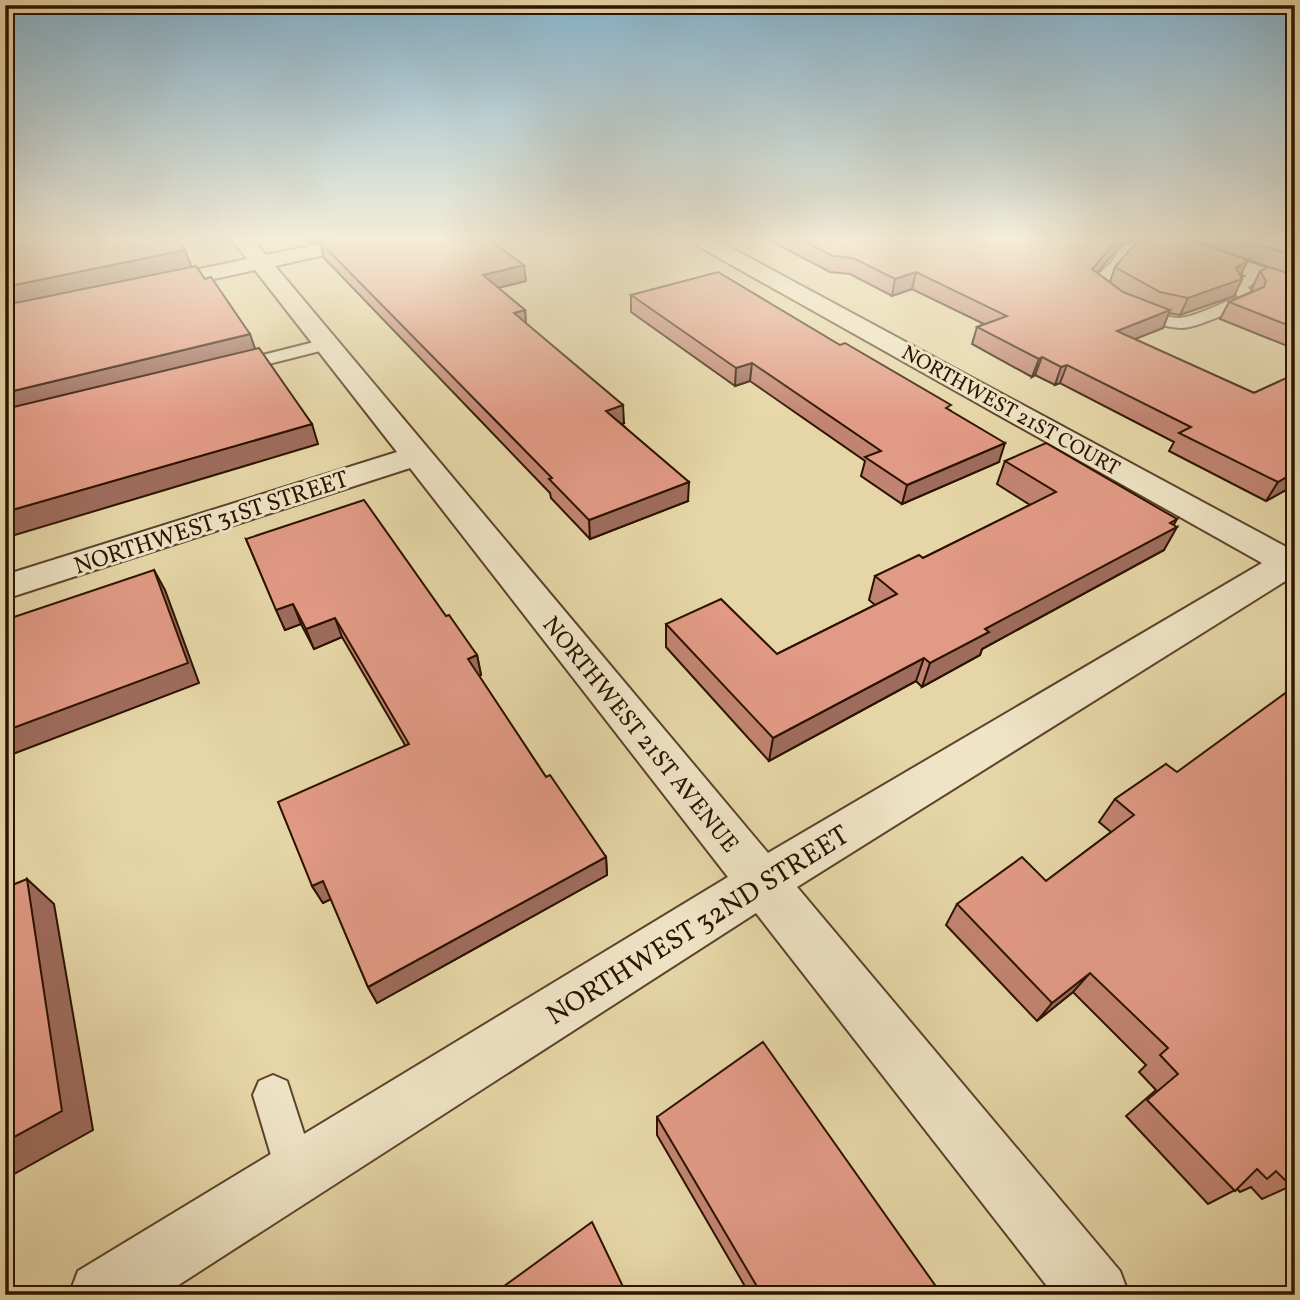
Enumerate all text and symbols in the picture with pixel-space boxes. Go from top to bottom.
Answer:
street label: NORTHWEST 21ST COURT [896,339,1125,484]
street label: NORTHWEST 31ST STREET [70,463,353,584]
street label: NORTHWEST 21ST AVENUE [533,610,746,861]
street label: NORTHWEST 32ND STREET [539,817,857,1036]

